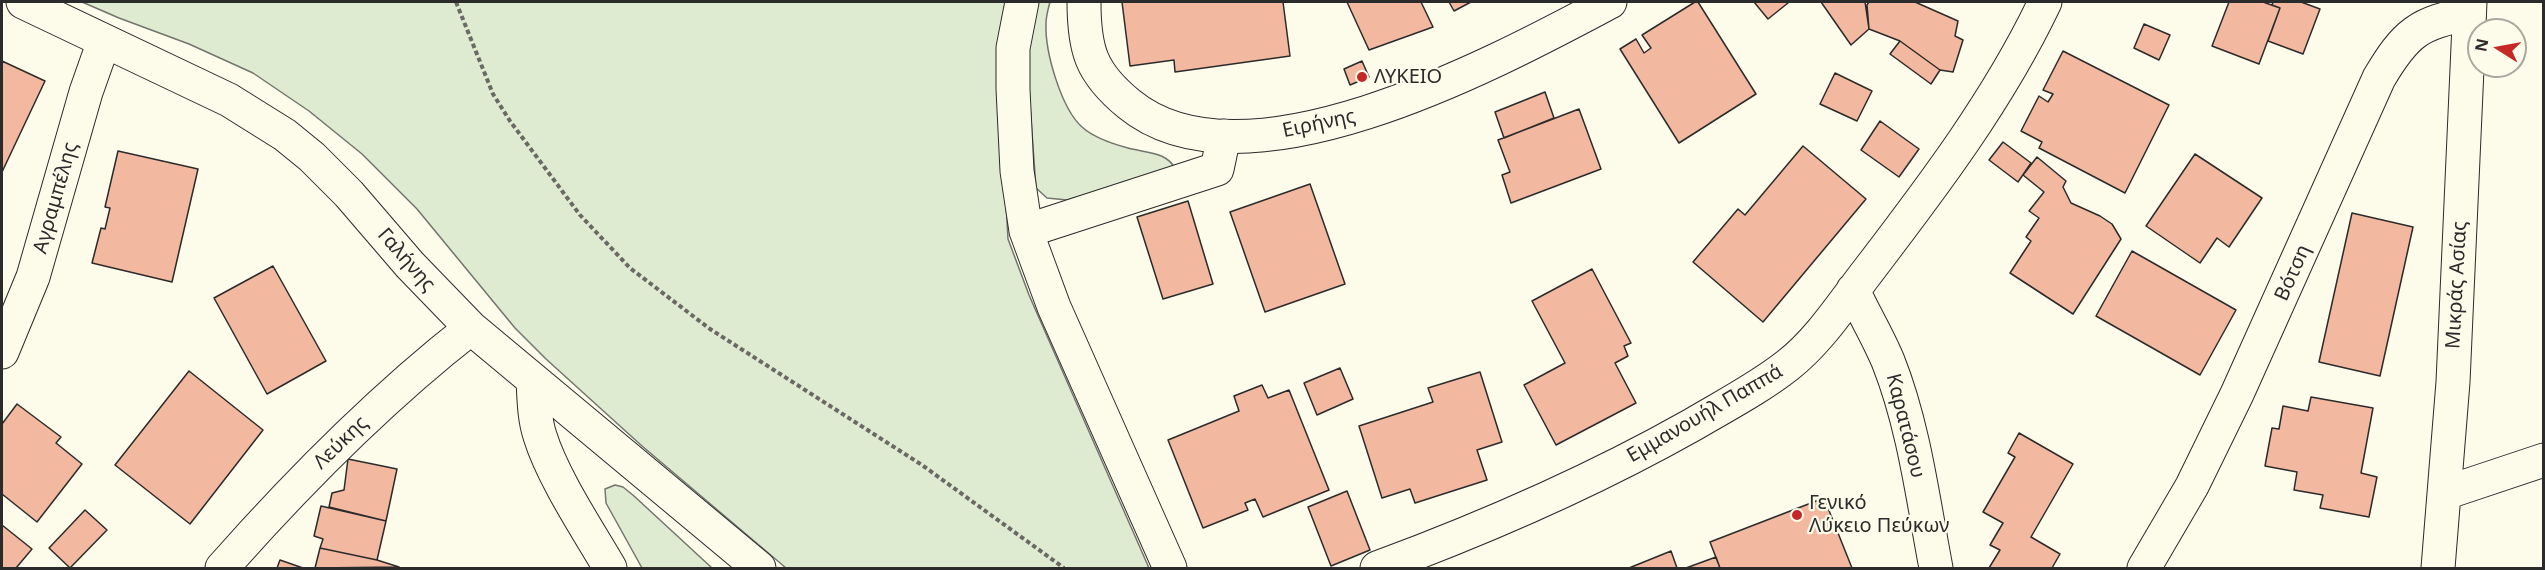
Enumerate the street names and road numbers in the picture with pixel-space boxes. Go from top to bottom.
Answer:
street label: Ειρήνης [1280,105,1358,143]
street label: Αγραμπέλης [29,140,83,256]
street label: Μικράς Ασίας [2442,220,2472,350]
street label: Γαλήνης [372,224,440,296]
street label: Βότση [2270,241,2316,305]
street label: Εμμανουήλ Παππά [1623,360,1787,468]
street label: Καρατάσου [1880,371,1930,481]
street label: Λεύκης [309,411,373,475]

